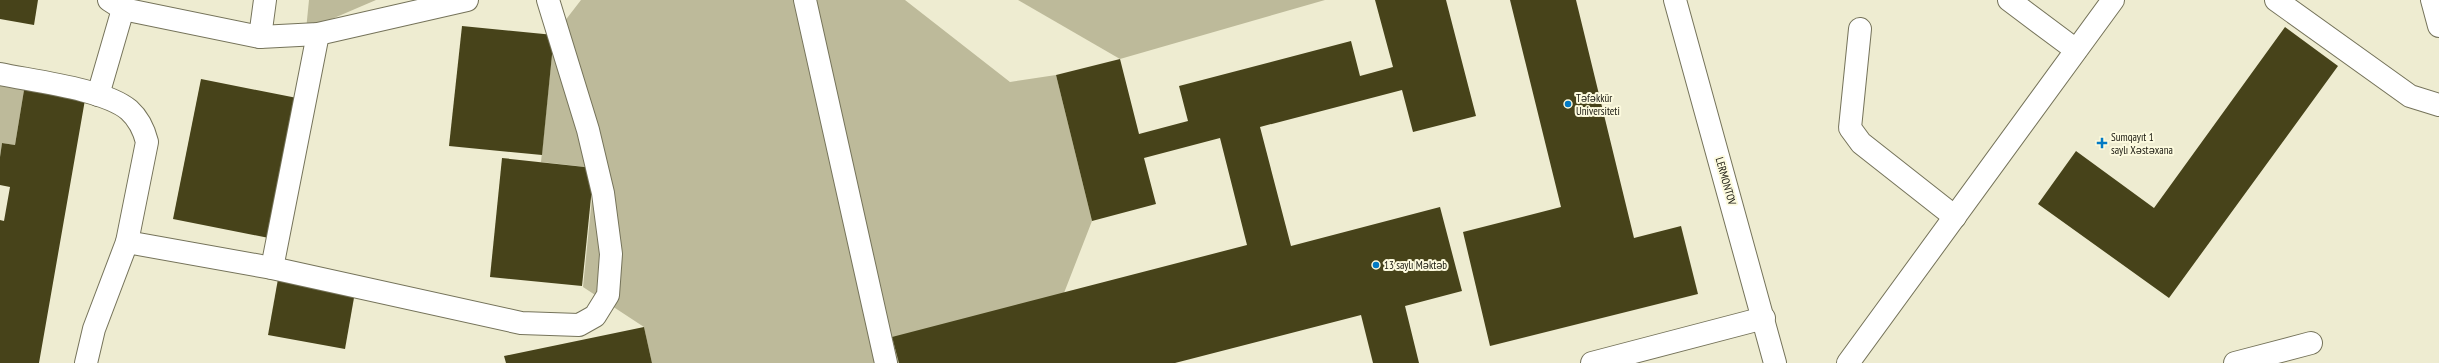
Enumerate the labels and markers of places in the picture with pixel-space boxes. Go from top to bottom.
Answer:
place label: Təfəkkür Universiteti [1576,91,1620,118]
marker: Təfəkkür Universiteti [1563,99,1573,109]
place label: Sumqayıt 1 saylı Xəstəxana [2111,130,2173,157]
marker: Sumqayıt 1 saylı Xəstəxana [2096,137,2108,149]
place label: 13 saylı Məktəb [1384,258,1447,272]
marker: 13 saylı Məktəb [1371,260,1381,270]

